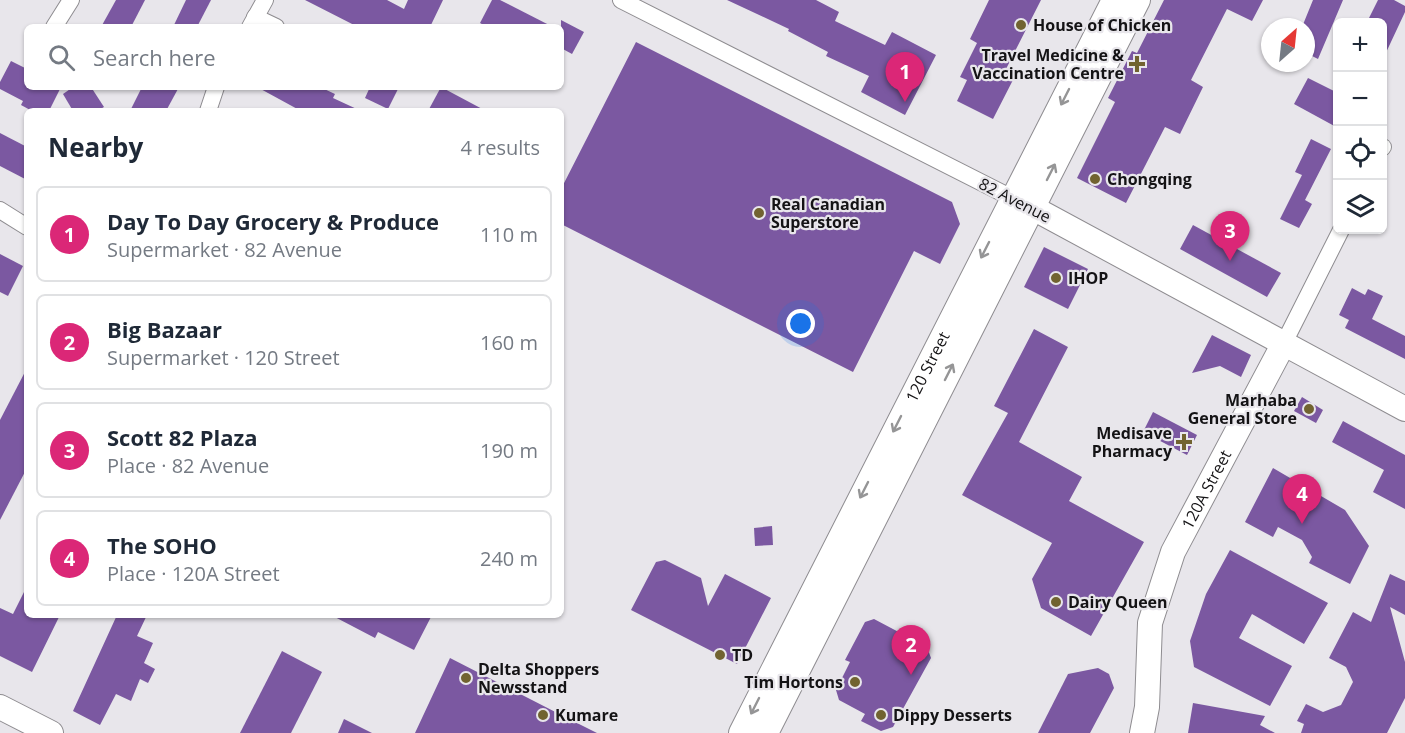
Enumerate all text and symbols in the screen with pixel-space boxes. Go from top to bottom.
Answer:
place label: House of Chicken [1033,14,1171,36]
marker: House of Chicken [1014,18,1028,32]
north arrow [1261,18,1315,72]
map controls [1333,18,1387,234]
button: + [1333,18,1387,72]
search box [24,24,564,90]
icon: search [45,41,78,74]
text: Search here [93,42,216,72]
place label: Travel Medicine & Vaccination Centre [972,44,1124,84]
pin: 1 [886,52,924,102]
marker: Travel Medicine & Vaccination Centre [1128,55,1146,73]
button: − [1333,72,1387,126]
one-way arrow [1059,87,1070,105]
button: locate [1333,126,1387,180]
text: Nearby [48,129,143,165]
text: 4 results [460,134,540,161]
one-way arrow [1046,163,1057,181]
place label: Chongqing [1107,168,1192,190]
street label: 82 Avenue [975,172,1055,228]
marker: Chongqing [1088,172,1102,186]
button: layers [1333,180,1387,234]
place label: Real Canadian Superstore [771,193,885,233]
text: Day To Day Grocery & Produce [107,206,439,236]
marker: Real Canadian Superstore [752,206,766,220]
pin: 3 [1210,212,1250,261]
text: 1 [64,221,75,248]
text: 110 m [480,221,538,248]
text: Supermarket · 82 Avenue [107,236,342,263]
one-way arrow [979,241,990,259]
place label: IHOP [1068,267,1108,289]
marker: IHOP [1049,271,1063,285]
your location [786,309,815,338]
text: Big Bazaar [107,314,222,344]
street label: 120 Street [900,327,955,406]
text: 2 [64,329,75,356]
text: 160 m [480,329,538,356]
text: Supermarket · 120 Street [107,344,340,371]
one-way arrow [944,363,955,381]
place label: Marhaba General Store [1188,389,1297,429]
marker: Marhaba General Store [1302,402,1316,416]
one-way arrow [891,415,902,433]
text: Scott 82 Plaza [107,422,258,452]
place label: Medisave Pharmacy [1092,422,1173,462]
marker: Medisave Pharmacy [1177,435,1191,449]
text: 3 [64,437,75,464]
text: 190 m [480,437,538,464]
street label: 120A Street [1176,446,1236,533]
text: Place · 82 Avenue [107,452,269,479]
pin: 4 [1282,474,1322,524]
one-way arrow [858,480,869,498]
text: The SOHO [107,530,217,560]
text: 4 [64,545,75,572]
text: 240 m [480,545,538,572]
text: Place · 120A Street [107,560,280,587]
place label: Dairy Queen [1068,591,1168,613]
marker: Dairy Queen [1049,595,1063,609]
pin: 2 [892,626,930,675]
place label: TD [732,644,753,666]
marker: TD [713,648,727,662]
place label: Delta Shoppers Newsstand [478,658,599,698]
marker: Delta Shoppers Newsstand [459,671,473,685]
place label: Tim Hortons [744,671,843,693]
marker: Tim Hortons [848,675,862,689]
one-way arrow [749,697,761,714]
place label: Kumare [555,704,618,726]
place label: Dippy Desserts [893,704,1012,726]
marker: Kumare [536,708,550,722]
marker: Dippy Desserts [874,708,888,722]

